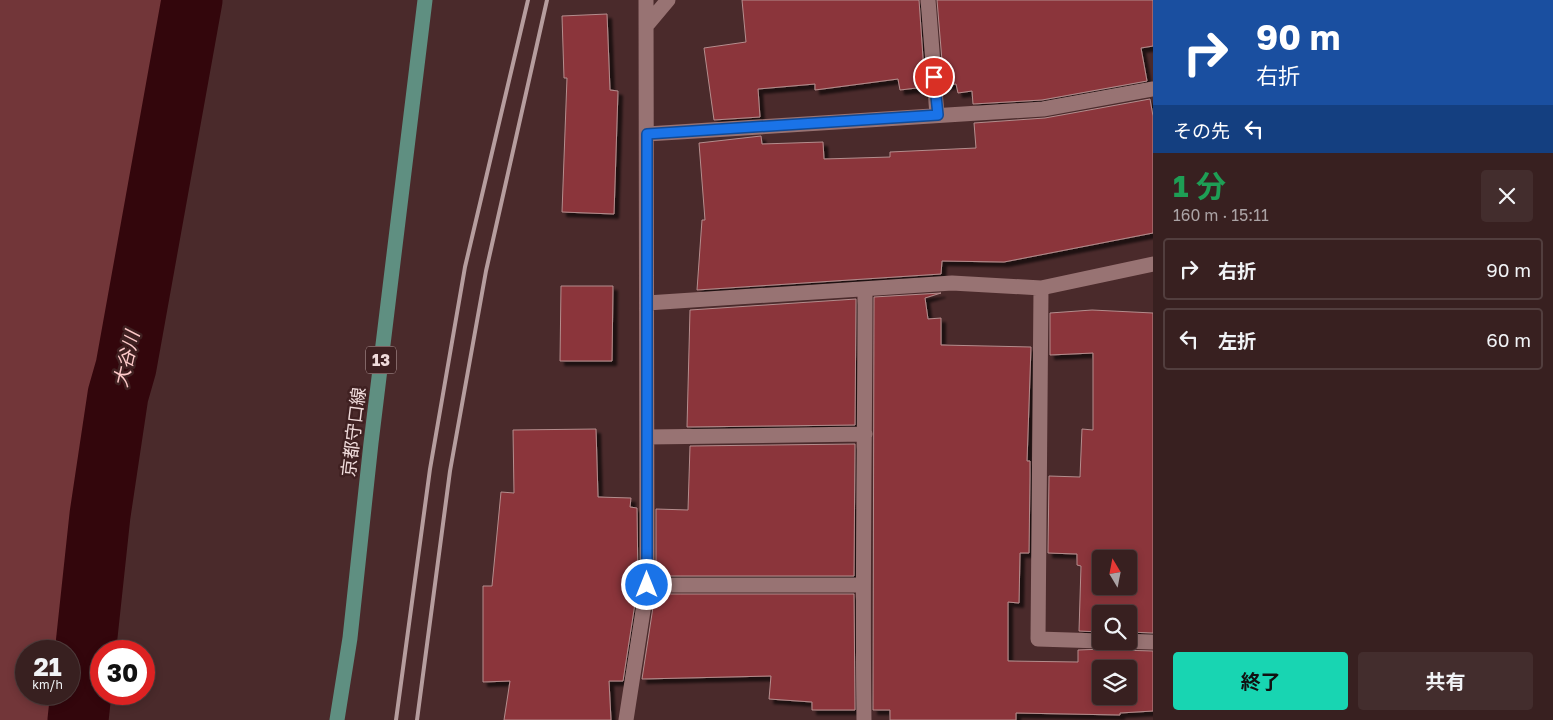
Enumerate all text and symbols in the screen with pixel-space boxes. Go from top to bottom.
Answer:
text: 90 m [1256,16,1340,58]
icon: right [1173,20,1238,85]
pin [913,56,955,98]
text: 右折 [1256,62,1300,89]
icon: arrive [920,63,948,91]
icon: left [1240,115,1268,143]
text: その先 [1173,119,1230,142]
text: 1 分 [1173,168,1226,204]
button: close [1481,170,1533,222]
text: 160 m · 15:11 [1173,205,1269,225]
icon: right [1175,255,1203,283]
text: 90 m [1486,258,1531,281]
text: 右折 [1218,259,1256,282]
icon: left [1175,325,1203,353]
water label: 大谷川 [108,327,144,389]
text: 60 m [1486,328,1531,351]
text: 左折 [1218,329,1256,352]
road number: 13 [366,346,396,374]
street label: 京都守口線 [337,386,369,478]
north arrow [1092,550,1138,595]
map controls [1092,550,1137,705]
position arrow [620,558,672,610]
button: search [1092,605,1137,650]
speed limit sign: 30 [90,640,155,705]
text: 21 [33,651,62,682]
button: 終了 [1173,652,1348,710]
button: 共有 [1358,652,1533,710]
button: layers [1092,660,1137,705]
text: km/h [32,677,63,692]

